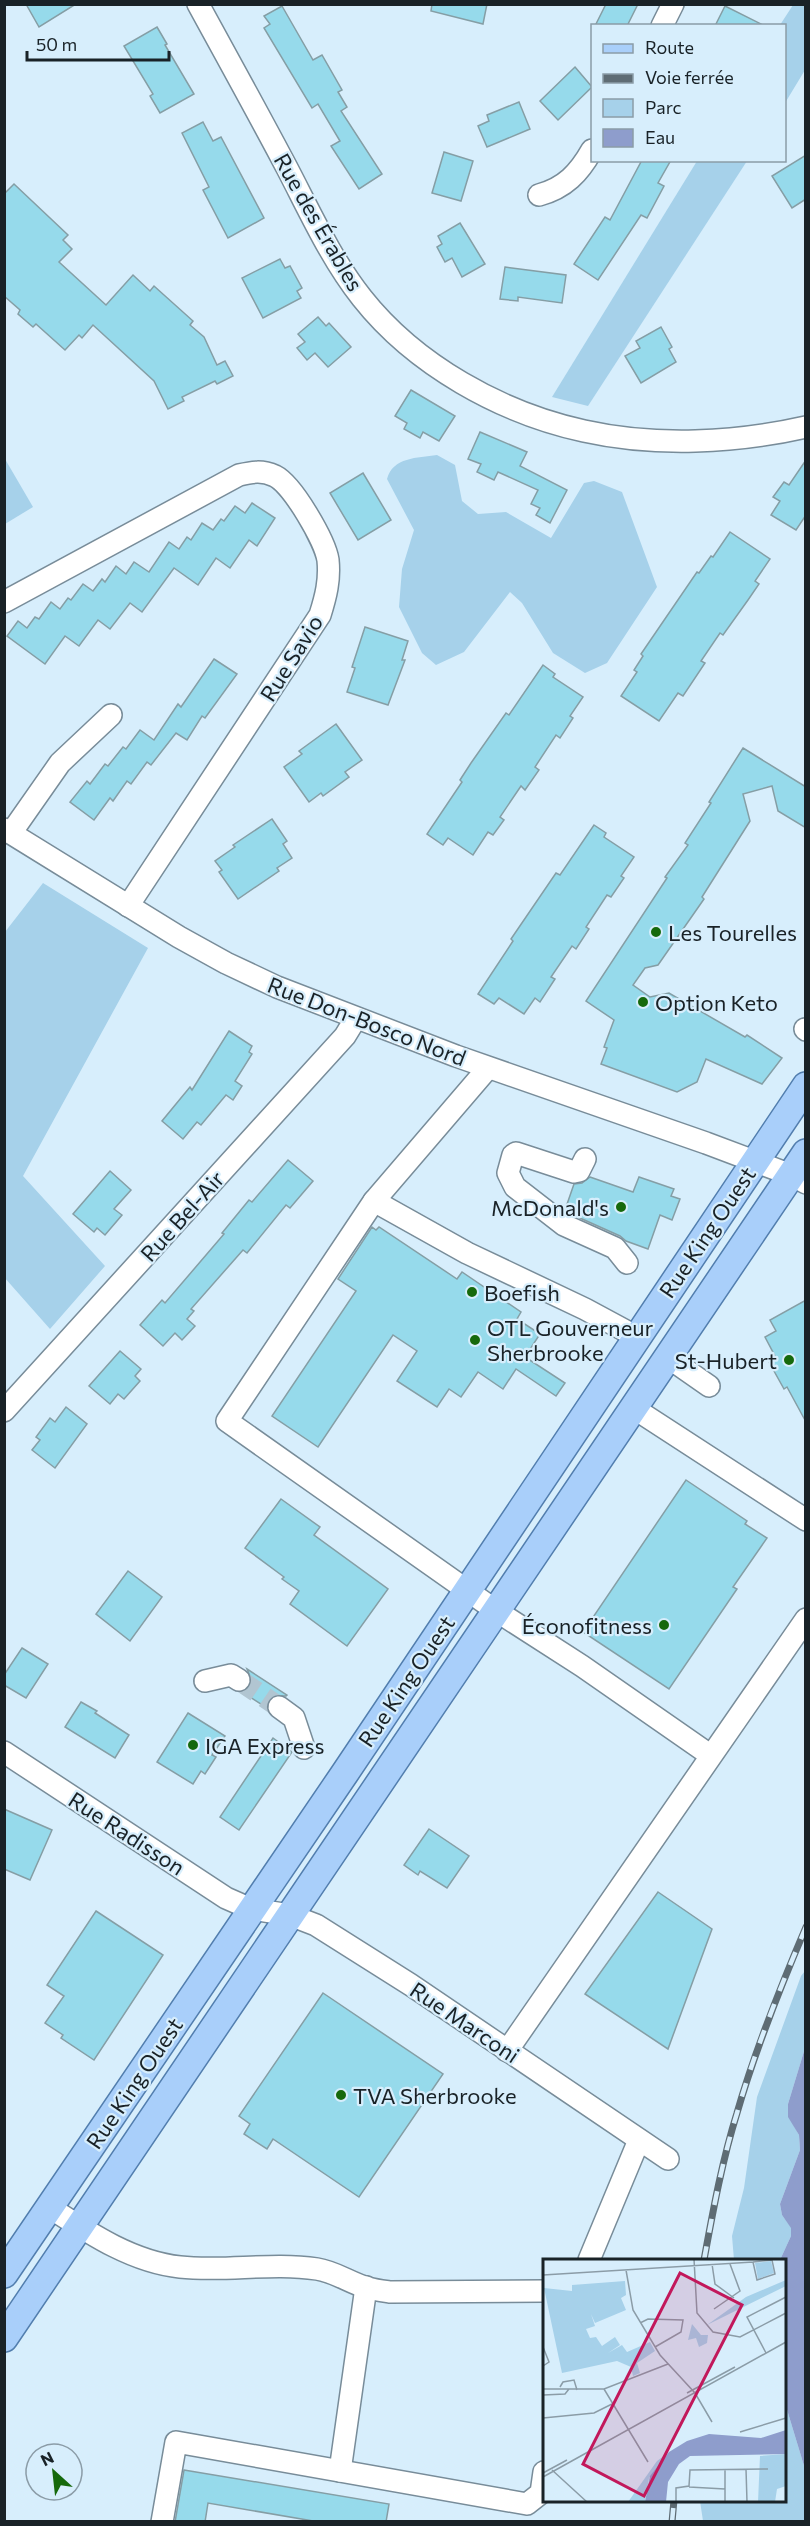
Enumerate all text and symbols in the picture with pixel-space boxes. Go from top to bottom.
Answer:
scale bar [27,24,170,62]
legend [591,24,786,162]
text: 50 m [36,33,77,55]
text: Route [645,36,694,58]
text: Voie ferrée [645,66,734,88]
text: Parc [645,96,682,118]
text: Eau [645,126,675,148]
street label: Rue des Érables [269,148,369,296]
street label: Rue Savio [254,610,328,706]
place label: Les Tourelles [668,919,797,946]
marker: Les Tourelles [649,925,663,939]
street label: Rue Don-Bosco Nord [264,971,470,1071]
place label: Option Keto [655,989,778,1016]
marker: Option Keto [636,995,650,1009]
street label: Rue King Ouest [653,1161,761,1303]
street label: Rue Bel-Air [134,1165,230,1267]
place label: McDonald's [491,1194,609,1221]
marker: McDonald's [614,1200,628,1214]
place label: Boefish [484,1279,560,1306]
marker: Boefish [465,1285,479,1299]
place label: OTL Gouverneur Sherbrooke [487,1314,654,1366]
marker: OTL Gouverneur Sherbrooke [468,1333,482,1347]
place label: St-Hubert [675,1347,777,1374]
marker: St-Hubert [782,1353,796,1367]
street label: Rue King Ouest [352,1610,460,1752]
place label: Éconofitness [522,1612,652,1639]
marker: Éconofitness [657,1618,671,1632]
place label: IGA Express [205,1732,324,1759]
marker: IGA Express [186,1738,200,1752]
street label: Rue Radisson [64,1785,190,1881]
street label: Rue Marconi [405,1976,525,2068]
street label: Rue King Ouest [80,2012,188,2154]
place label: TVA Sherbrooke [353,2082,517,2109]
marker: TVA Sherbrooke [334,2088,348,2102]
inset map [543,2259,786,2502]
north arrow [24,2442,84,2502]
text: N [37,2447,57,2469]

